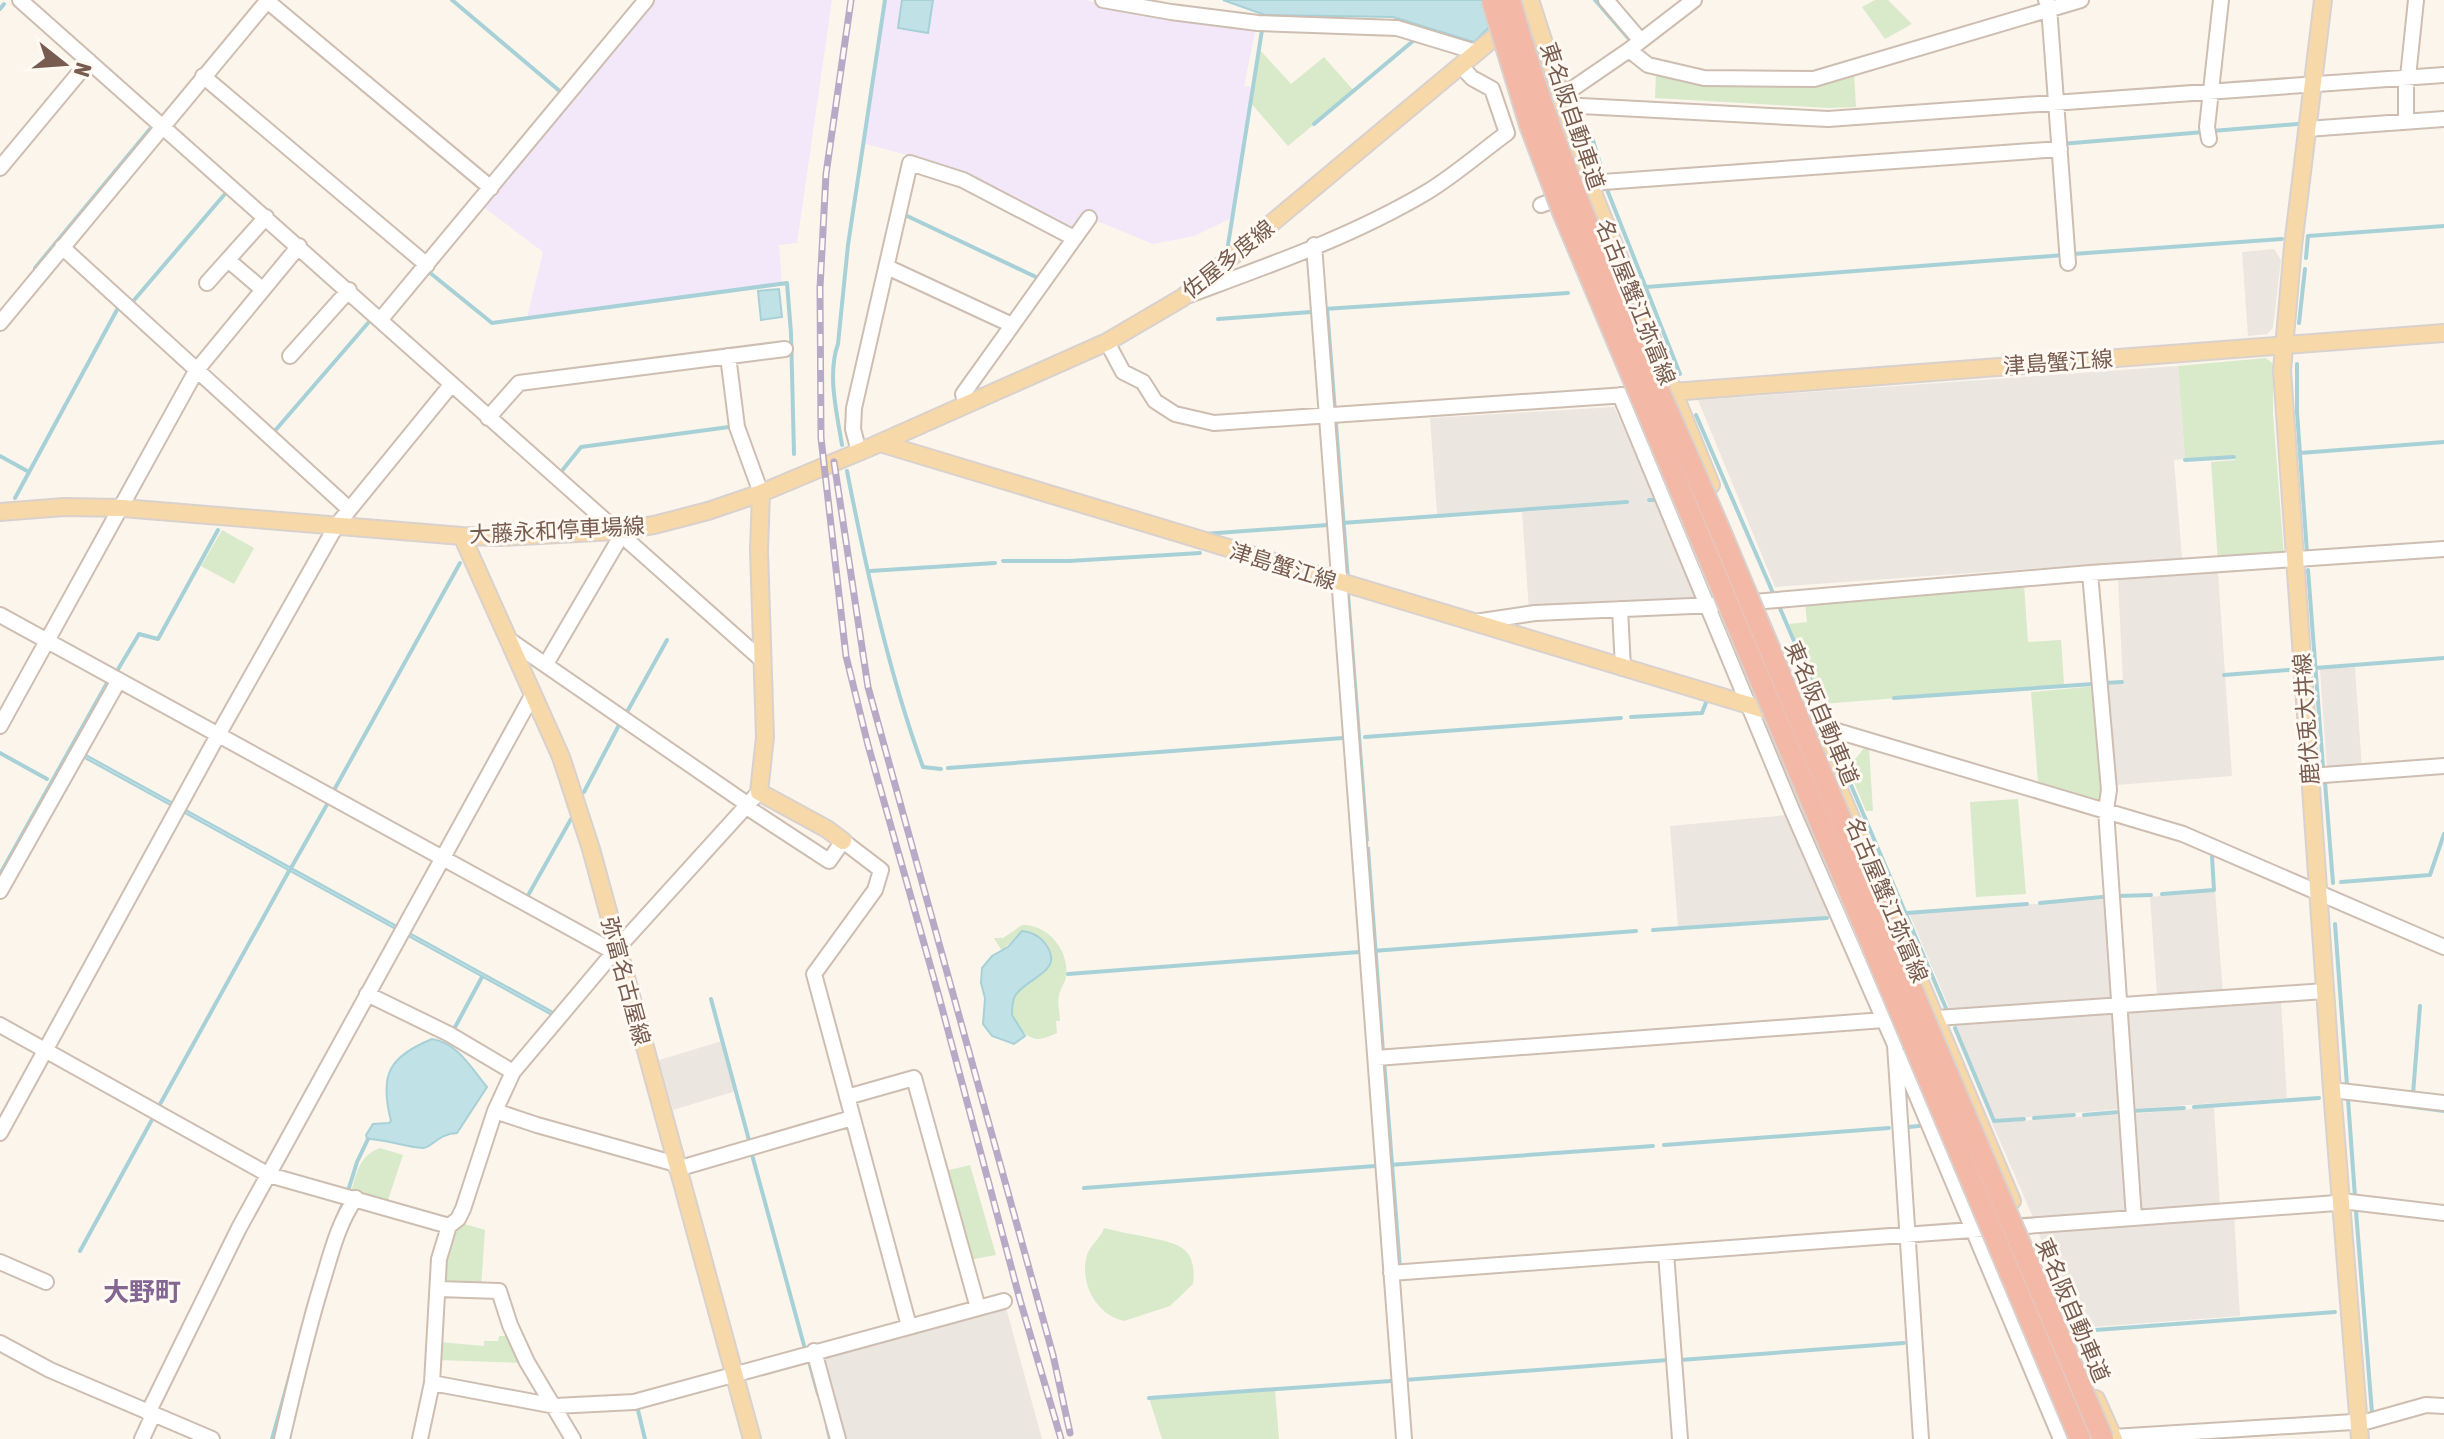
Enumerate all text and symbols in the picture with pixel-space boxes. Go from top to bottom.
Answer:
north arrow [24,24,104,104]
street label: 東名阪自動車道 [1536,39,1610,193]
text: N [69,60,97,80]
street label: 佐屋多度線 [1177,214,1279,304]
street label: 名古屋蟹江弥富線 [1591,216,1681,388]
street label: 津島蟹江線 [2002,345,2114,379]
street label: 大藤永和停車場線 [468,512,646,548]
street label: 津島蟹江線 [1227,537,1339,595]
street label: 東名阪自動車道 [1780,637,1864,789]
street label: 鹿伏兎大井線 [2288,652,2324,786]
street label: 名古屋蟹江弥富線 [1841,814,1933,986]
street label: 弥富名古屋線 [596,914,656,1048]
street label: 東名阪自動車道 [2031,1234,2115,1386]
district label: 大野町 [103,1277,181,1307]

